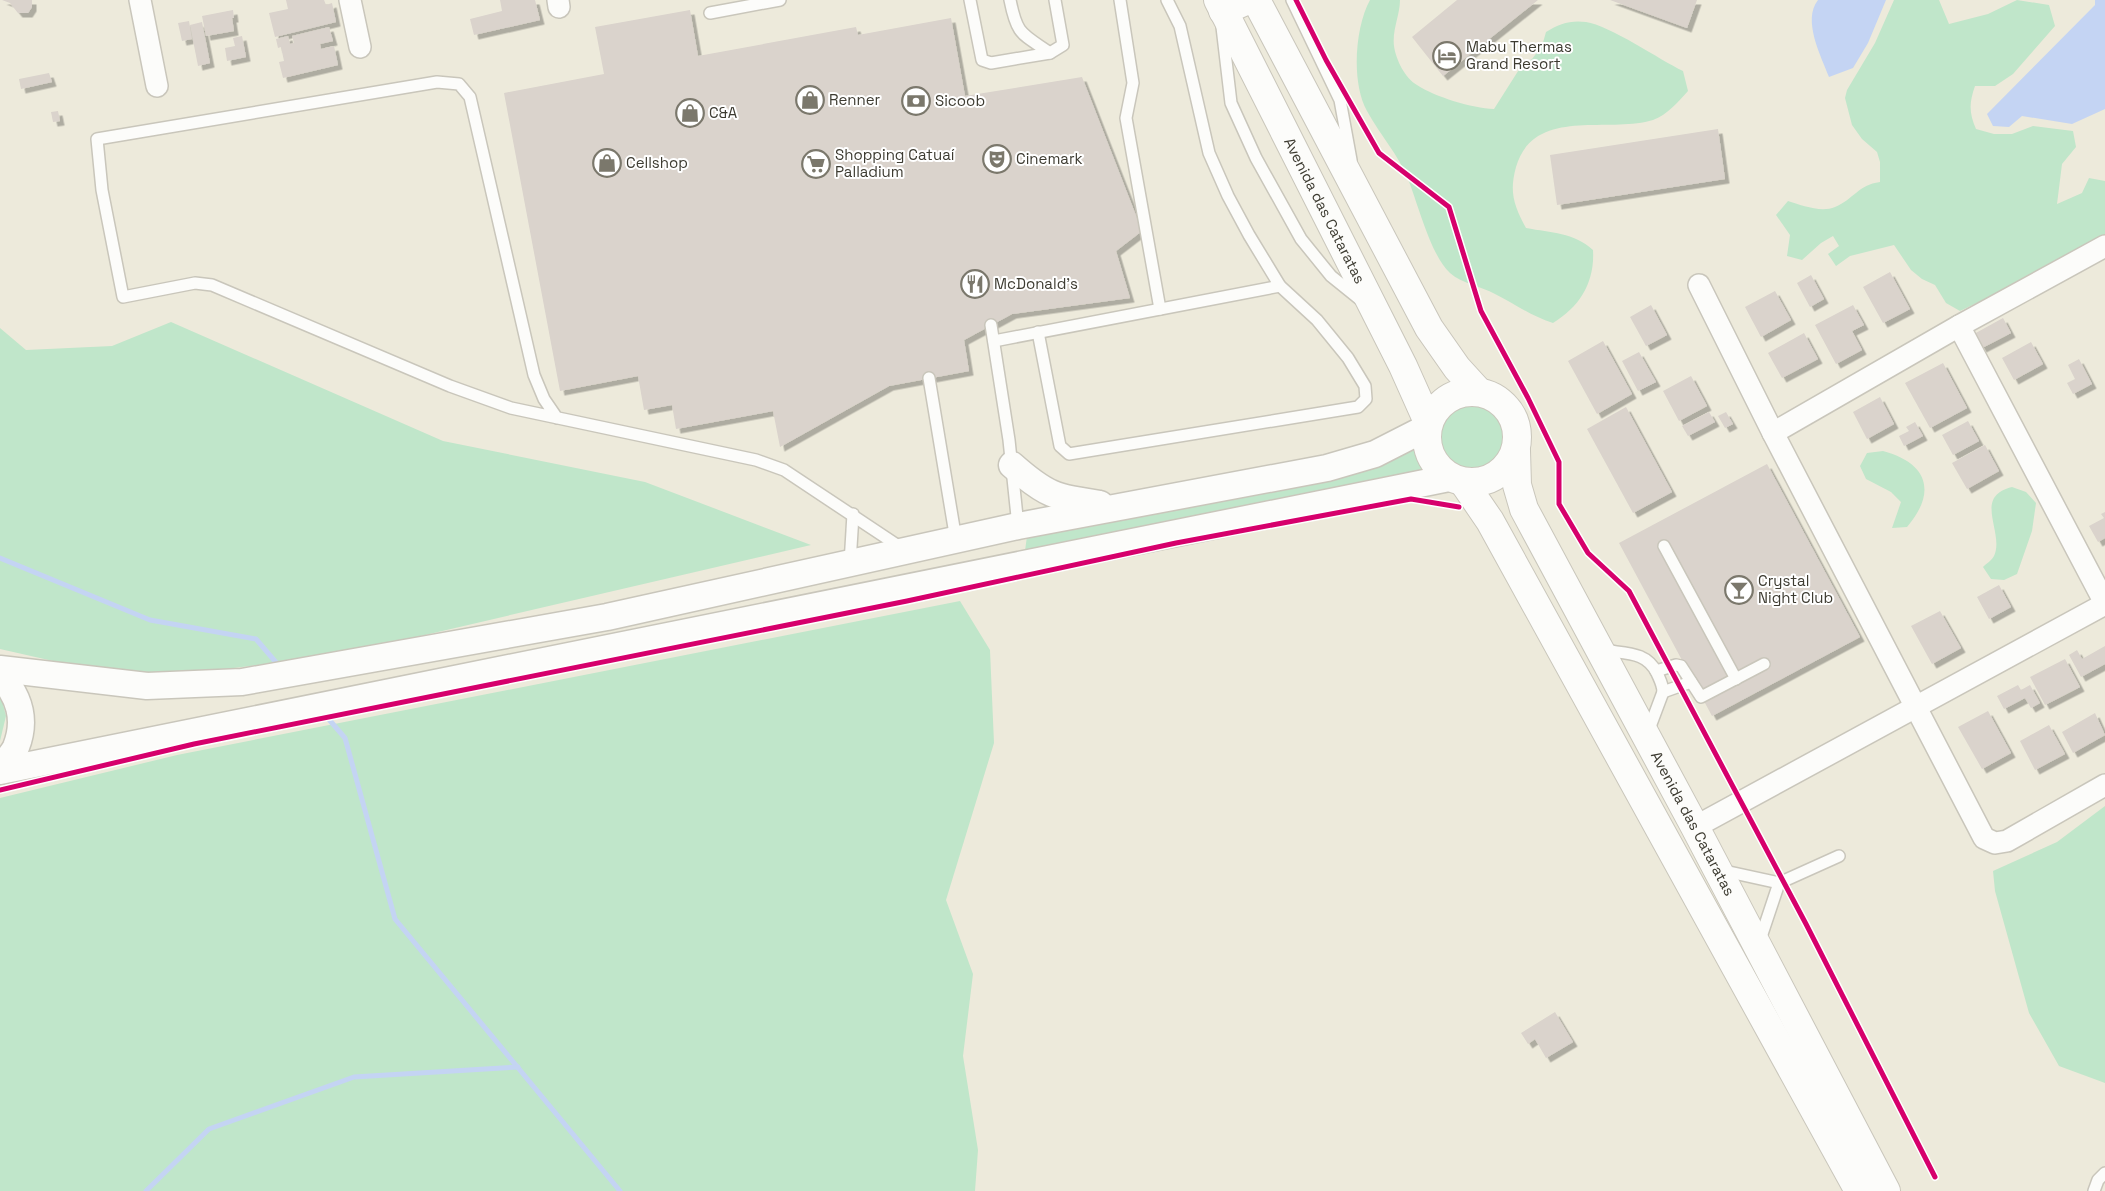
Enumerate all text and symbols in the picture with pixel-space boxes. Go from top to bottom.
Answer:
place label: Mabu Thermas Grand Resort [1466,37,1572,73]
hotel icon: Mabu Thermas Grand Resort [1432,41,1462,71]
shop icon: Renner [795,85,825,115]
bank icon: Sicoob [901,86,931,116]
place label: Renner [829,90,881,109]
place label: Sicoob [935,91,985,110]
shop icon: C&A [675,98,705,128]
place label: C&A [709,103,738,122]
street label: Avenida das Cataratas [1280,134,1370,287]
theatre icon: Cinemark [982,144,1012,174]
place label: Shopping Catuaí Palladium [835,145,955,181]
shop icon: Cellshop [592,148,622,178]
supermarket icon: Shopping Catuaí Palladium [801,149,831,179]
place label: Cinemark [1016,149,1083,168]
place label: Cellshop [626,153,688,172]
restaurant icon: McDonald's [960,269,990,299]
place label: McDonald's [994,274,1078,293]
place label: Crystal Night Club [1758,571,1833,607]
bar icon: Crystal Night Club [1724,575,1754,605]
street label: Avenida das Cataratas [1647,748,1739,899]

